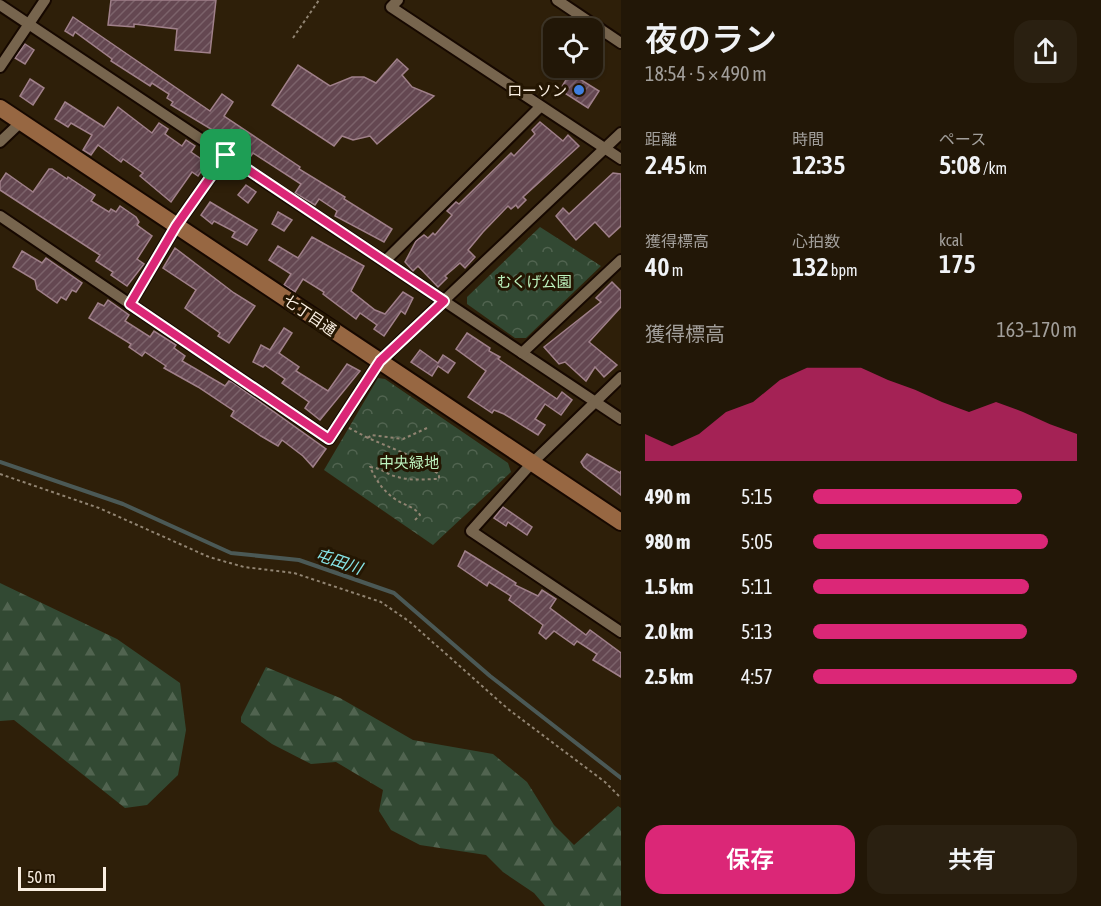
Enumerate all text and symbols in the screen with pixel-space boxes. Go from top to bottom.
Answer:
map controls [543,18,603,78]
button: locate [543,18,603,78]
text: 夜のラン [645,20,777,58]
button: share [1014,20,1077,83]
text: 18:54 · 5 × 490 m [645,62,767,85]
place label: ローソン [507,82,567,99]
marker: ローソン [572,83,586,97]
pin [200,129,251,180]
text: 距離 [645,130,677,148]
text: 時間 [792,130,824,148]
text: ペース [939,130,986,148]
icon: arrive [209,138,242,171]
text: 2.45 [645,150,686,180]
text: 12:35 [792,150,846,180]
text: 5:08 [939,150,981,180]
text: km [686,159,707,177]
text: /km [981,159,1007,177]
text: kcal [939,231,963,249]
text: 獲得標高 [645,232,709,250]
text: 心拍数 [792,232,840,250]
text: 175 [939,249,976,279]
text: 40 [645,252,669,282]
text: 132 [792,252,829,282]
text: m [669,261,683,279]
text: bpm [829,261,858,279]
park label: むくげ公園 [496,273,572,290]
street label: 七丁目通 [280,291,340,339]
text: 163–170 m [996,318,1077,341]
text: 獲得標高 [645,322,725,345]
park label: 中央緑地 [379,454,439,471]
text: 490 m [645,485,690,508]
text: 5:15 [741,485,773,508]
text: 980 m [645,530,690,553]
text: 5:05 [741,530,773,553]
water label: 屯田川 [313,545,367,578]
text: 1.5 km [645,575,693,598]
text: 5:11 [741,575,773,598]
text: 2.0 km [645,620,693,643]
text: 5:13 [741,620,773,643]
text: 2.5 km [645,665,693,688]
text: 4:57 [741,665,773,688]
button: 保存 [645,825,855,894]
button: 共有 [867,825,1077,894]
scale bar [18,864,106,892]
text: 50 m [27,868,56,886]

